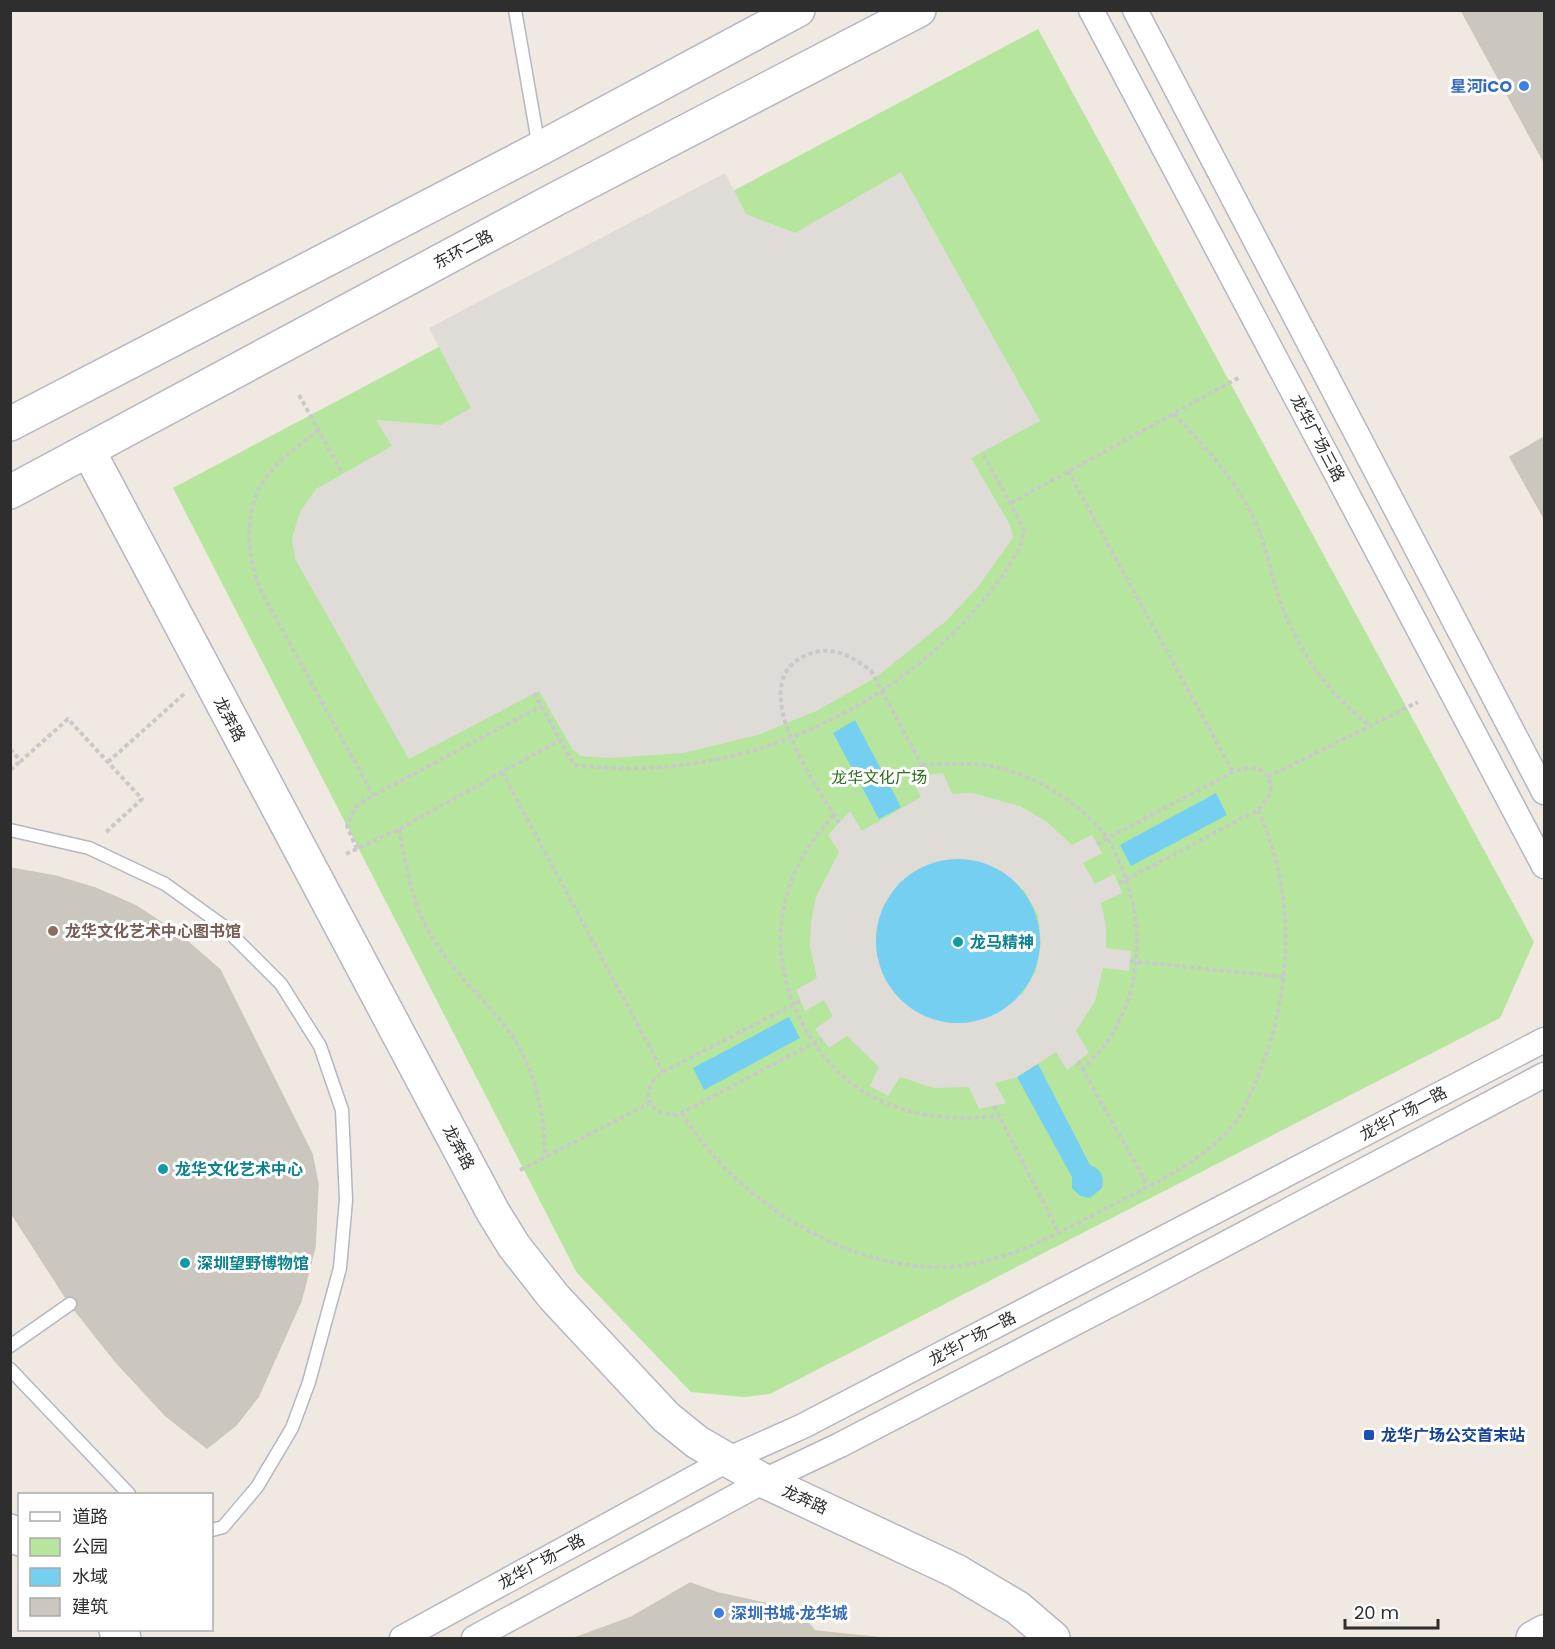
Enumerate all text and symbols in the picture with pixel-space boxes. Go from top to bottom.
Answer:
place label: 星河iCO [1451,75,1512,98]
marker: 星河iCO [1517,79,1531,93]
street label: 东环二路 [430,224,497,275]
street label: 龙华广场三路 [1285,390,1350,486]
street label: 龙奔路 [208,693,251,746]
park label: 龙华文化广场 [831,766,927,789]
place label: 龙华文化艺术中心图书馆 [65,920,241,943]
marker: 龙华文化艺术中心图书馆 [46,924,60,938]
place label: 龙马精神 [970,931,1034,954]
marker: 龙马精神 [951,935,965,949]
street label: 龙华广场一路 [1355,1081,1451,1146]
street label: 龙奔路 [437,1121,480,1174]
place label: 龙华文化艺术中心 [175,1158,303,1181]
marker: 龙华文化艺术中心 [156,1162,170,1176]
place label: 深圳望野博物馆 [197,1252,309,1275]
marker: 深圳望野博物馆 [178,1256,192,1270]
street label: 龙华广场一路 [924,1306,1020,1371]
place label: 龙华广场公交首末站 [1381,1424,1525,1447]
marker: 龙华广场公交首末站 [1362,1428,1376,1442]
street label: 龙奔路 [778,1479,831,1520]
legend [18,1493,213,1631]
text: 道路 [72,1504,108,1529]
street label: 龙华广场一路 [494,1528,589,1595]
text: 公园 [72,1534,108,1559]
text: 水域 [72,1564,108,1589]
scale bar [1345,1592,1438,1630]
text: 建筑 [72,1594,108,1619]
text: 20 m [1354,1600,1399,1625]
place label: 深圳书城·龙华城 [731,1602,848,1625]
marker: 深圳书城·龙华城 [712,1606,726,1620]

